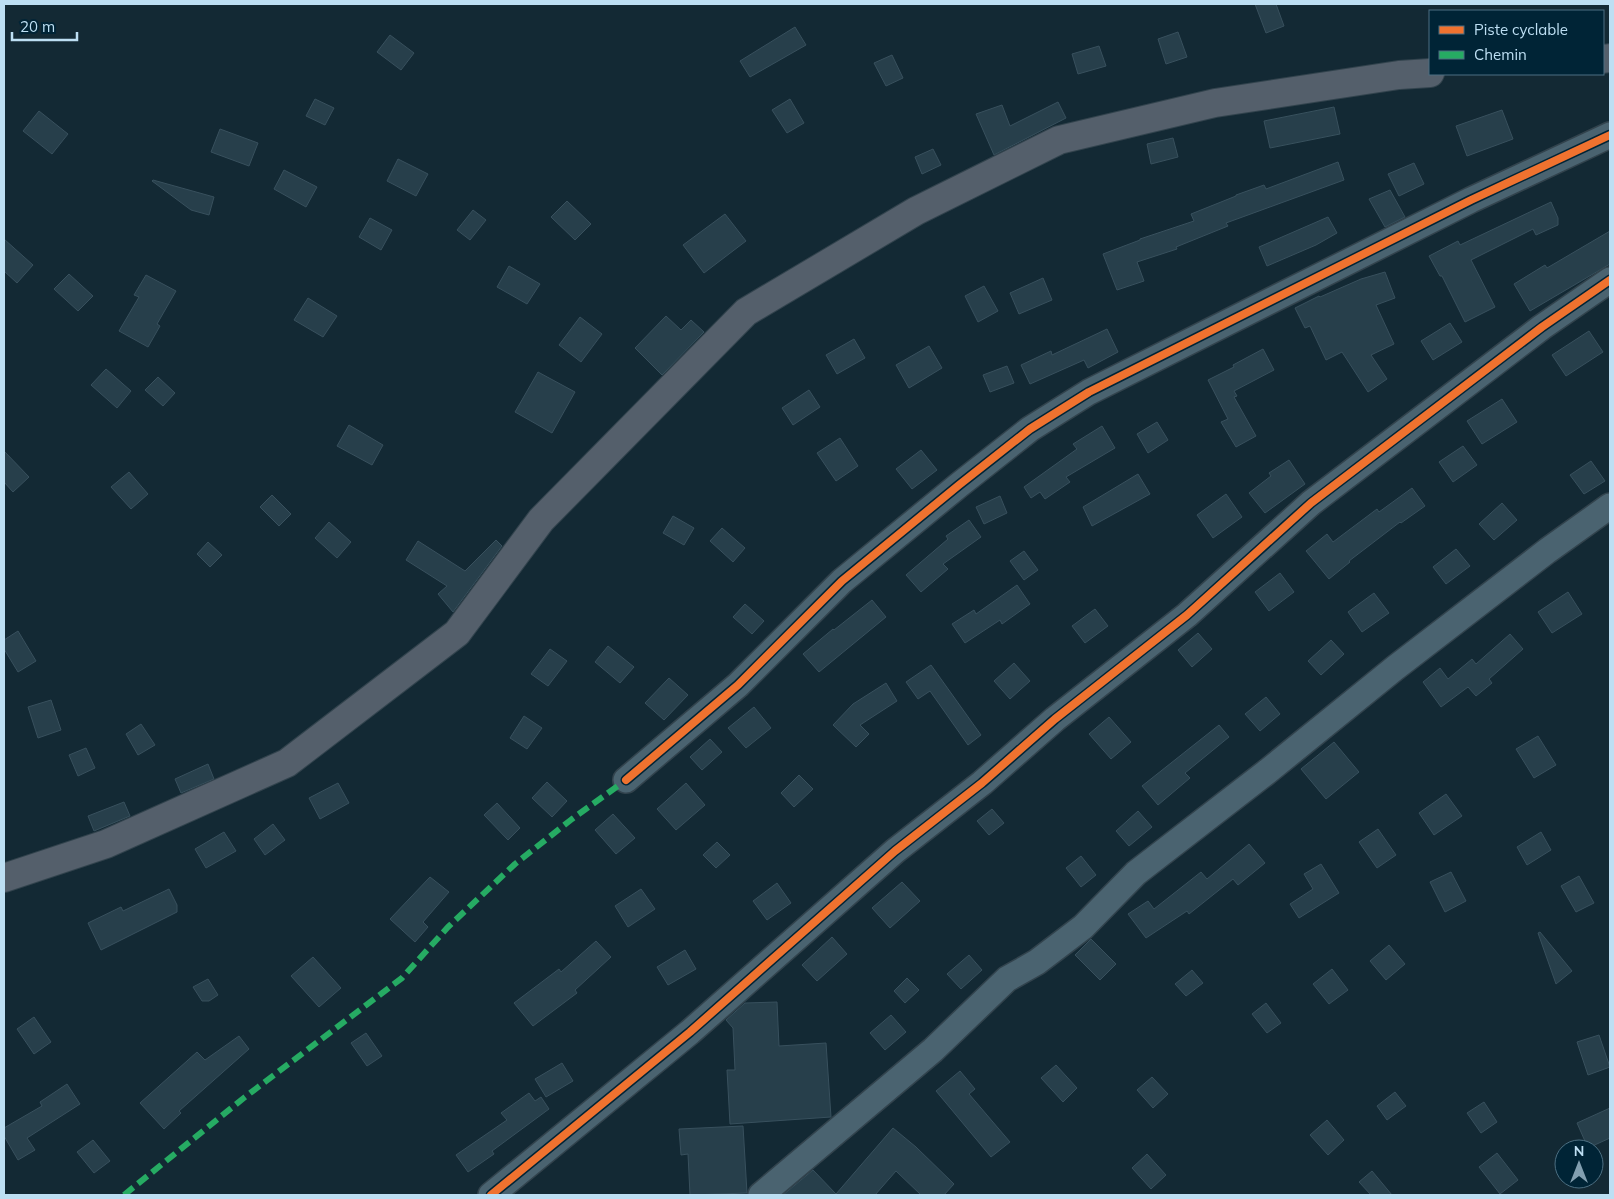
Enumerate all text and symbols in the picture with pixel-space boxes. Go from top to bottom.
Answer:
scale bar [12,10,78,42]
legend [1429,10,1604,75]
text: 20 m [20,17,55,36]
text: Piste cyclable [1474,20,1568,39]
text: Chemin [1474,45,1527,64]
north arrow [1554,1139,1604,1189]
text: N [1574,1142,1584,1160]

